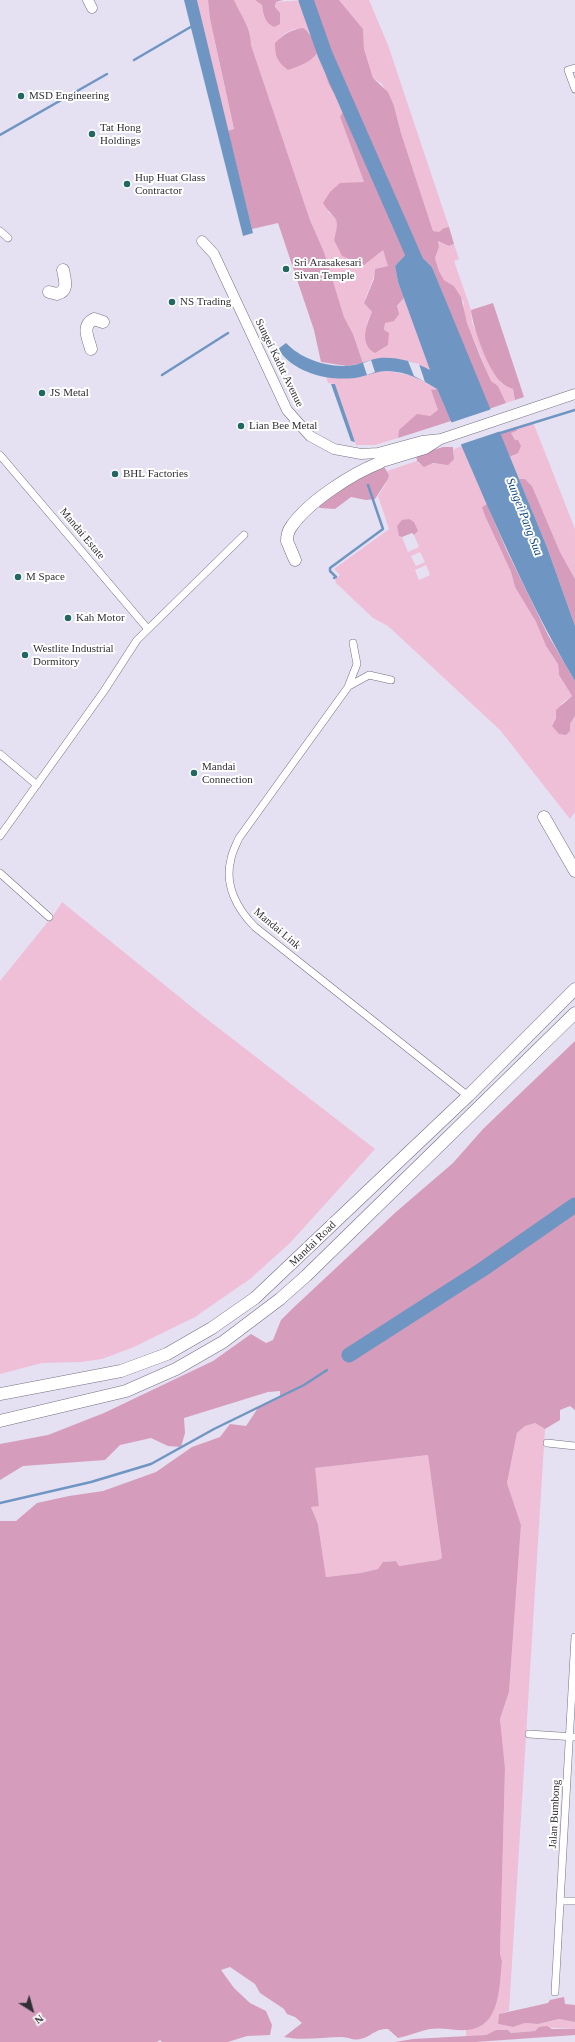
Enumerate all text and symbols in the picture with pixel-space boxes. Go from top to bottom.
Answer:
place label: MSD Engineering [29,89,109,103]
marker: MSD Engineering [16,91,26,101]
place label: Tat Hong Holdings [100,121,141,147]
marker: Tat Hong Holdings [87,129,97,139]
place label: Hup Huat Glass Contractor [135,171,205,197]
marker: Hup Huat Glass Contractor [122,179,132,189]
place label: Sri Arasakesari Sivan Temple [294,256,362,282]
marker: Sri Arasakesari Sivan Temple [281,264,291,274]
place label: NS Trading [180,295,231,309]
marker: NS Trading [167,297,177,307]
street label: Sungei Kadut Avenue [252,317,306,409]
place label: JS Metal [50,386,89,400]
marker: JS Metal [37,388,47,398]
place label: Lian Bee Metal [249,419,317,433]
marker: Lian Bee Metal [236,421,246,431]
place label: BHL Factories [123,467,188,481]
marker: BHL Factories [110,469,120,479]
water label: Sungei Pang Sua [503,476,545,558]
street label: Mandai Estate [57,506,107,562]
place label: M Space [26,570,65,584]
marker: M Space [13,572,23,582]
place label: Kah Motor [76,611,125,625]
marker: Kah Motor [63,613,73,623]
place label: Westlite Industrial Dormitory [33,642,114,668]
marker: Westlite Industrial Dormitory [20,650,30,660]
place label: Mandai Connection [202,760,253,786]
marker: Mandai Connection [189,768,199,778]
street label: Mandai Link [251,906,303,952]
street label: Mandai Road [287,1219,339,1269]
street label: Jalan Bumbong [547,1779,563,1849]
north arrow [12,1990,52,2030]
text: N [32,2012,46,2027]

